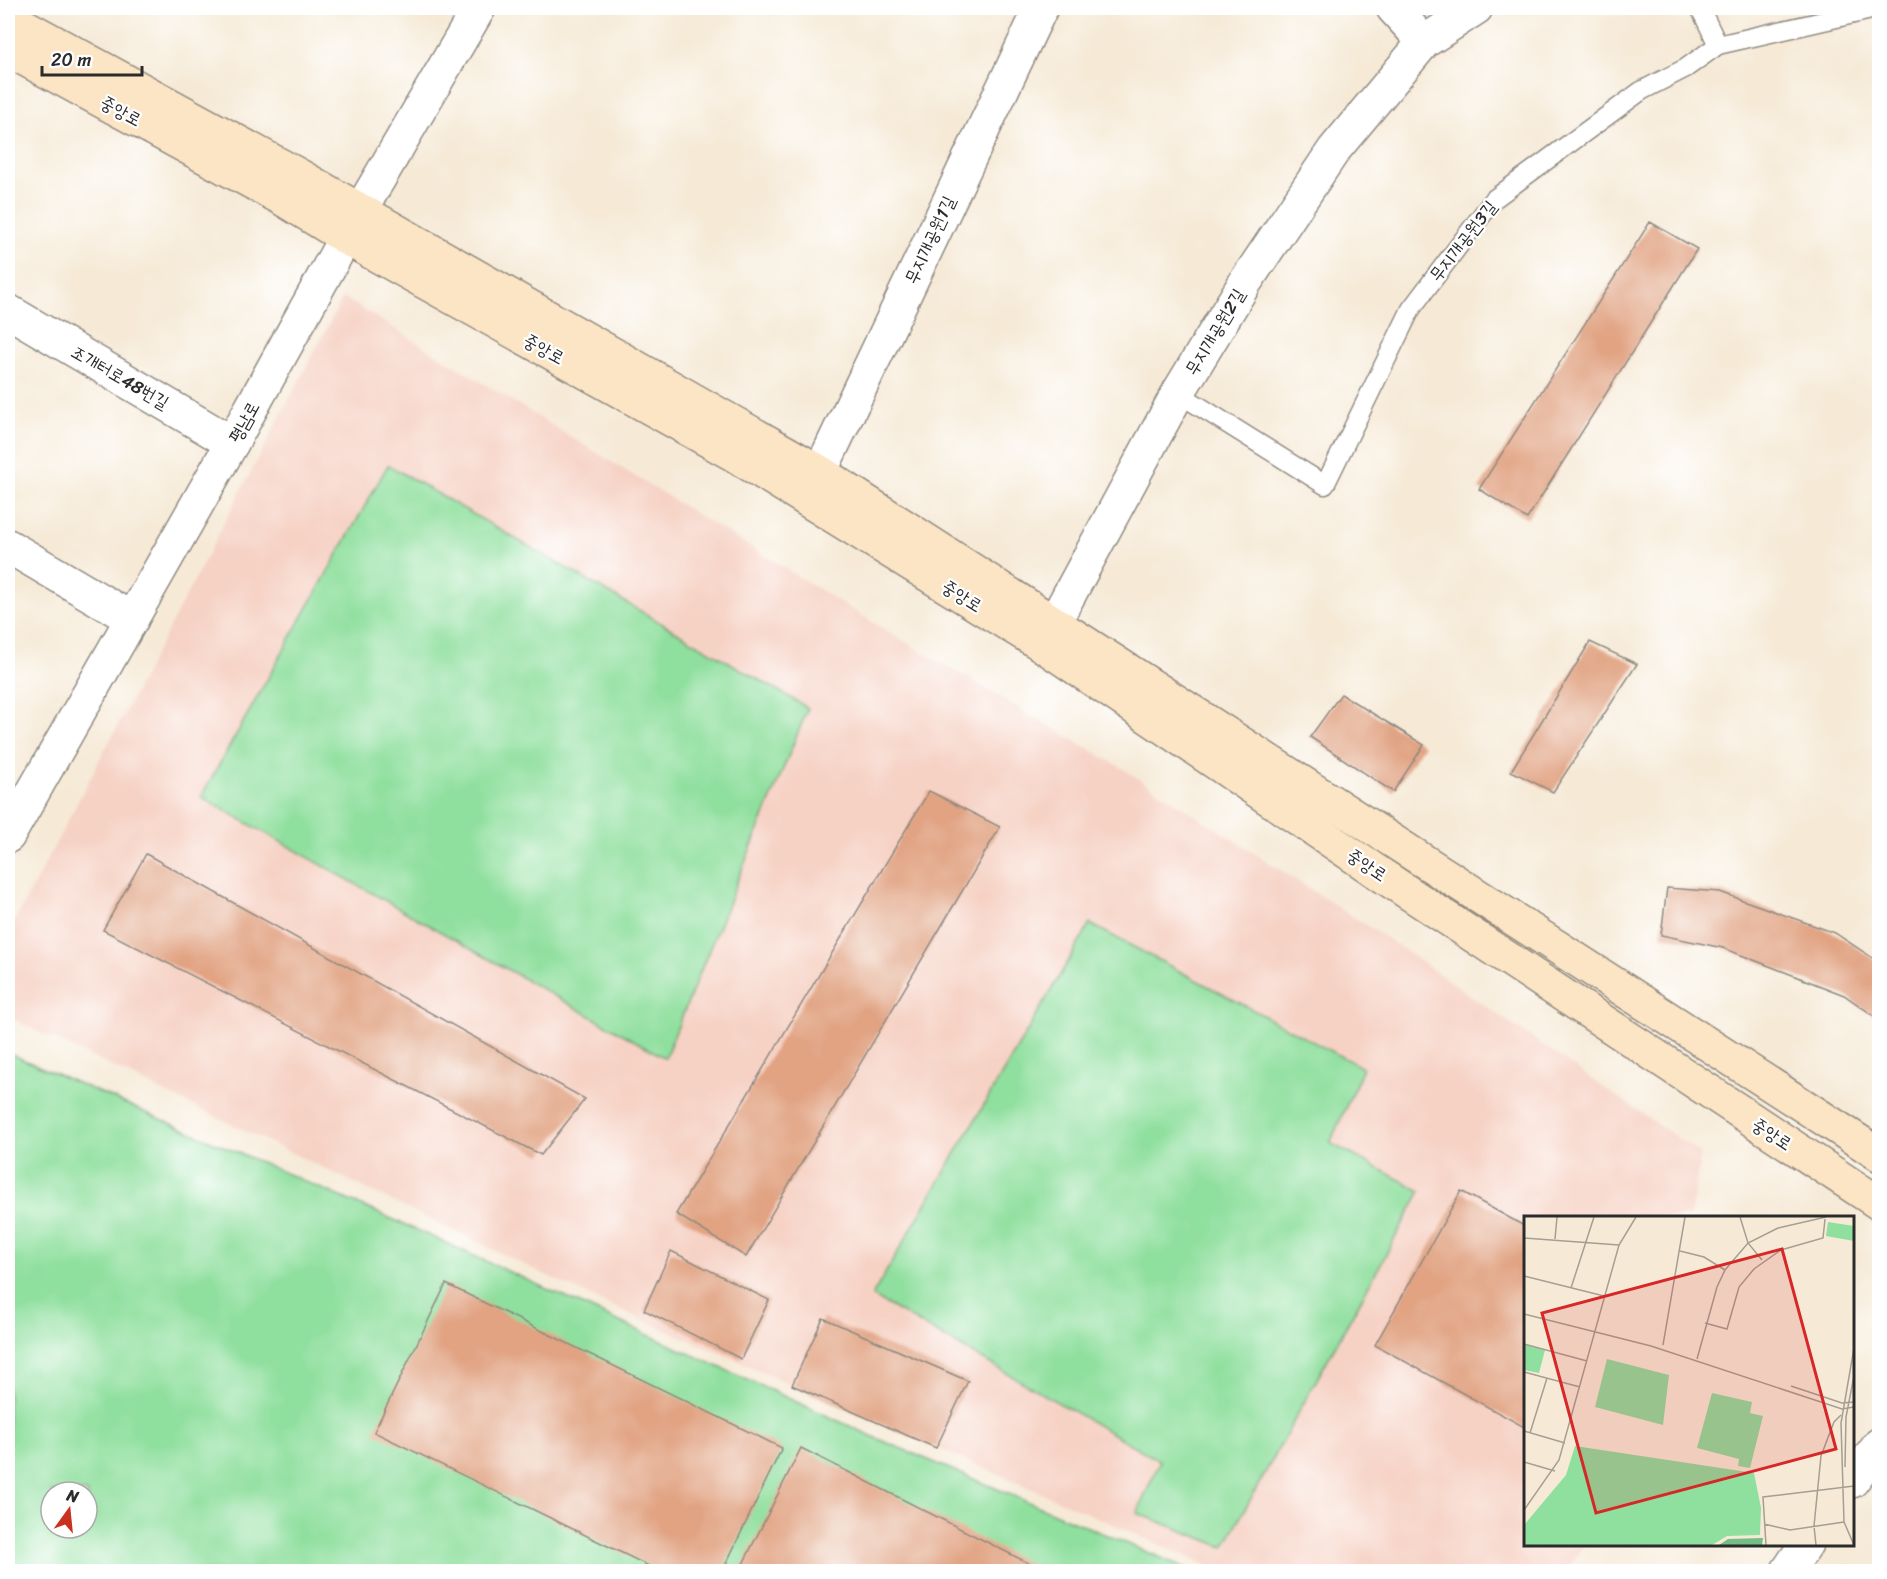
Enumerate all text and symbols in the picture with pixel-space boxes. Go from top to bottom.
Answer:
scale bar [42,39,142,77]
text: 20 m [51,44,91,76]
street label: 중앙로 [94,87,148,135]
street label: 무지개공원1길 [896,190,965,290]
street label: 무지개공원3길 [1421,193,1506,289]
street label: 무지개공원2길 [1176,282,1254,382]
street label: 중앙로 [517,324,571,374]
street label: 조개터로48번길 [65,336,176,418]
street label: 평남로 [219,395,269,449]
street label: 중앙로 [935,571,989,621]
street label: 중앙로 [1340,840,1394,890]
street label: 중앙로 [1745,1109,1799,1159]
inset map [1524,1216,1854,1546]
north arrow [39,1480,99,1540]
text: N [63,1480,83,1512]

